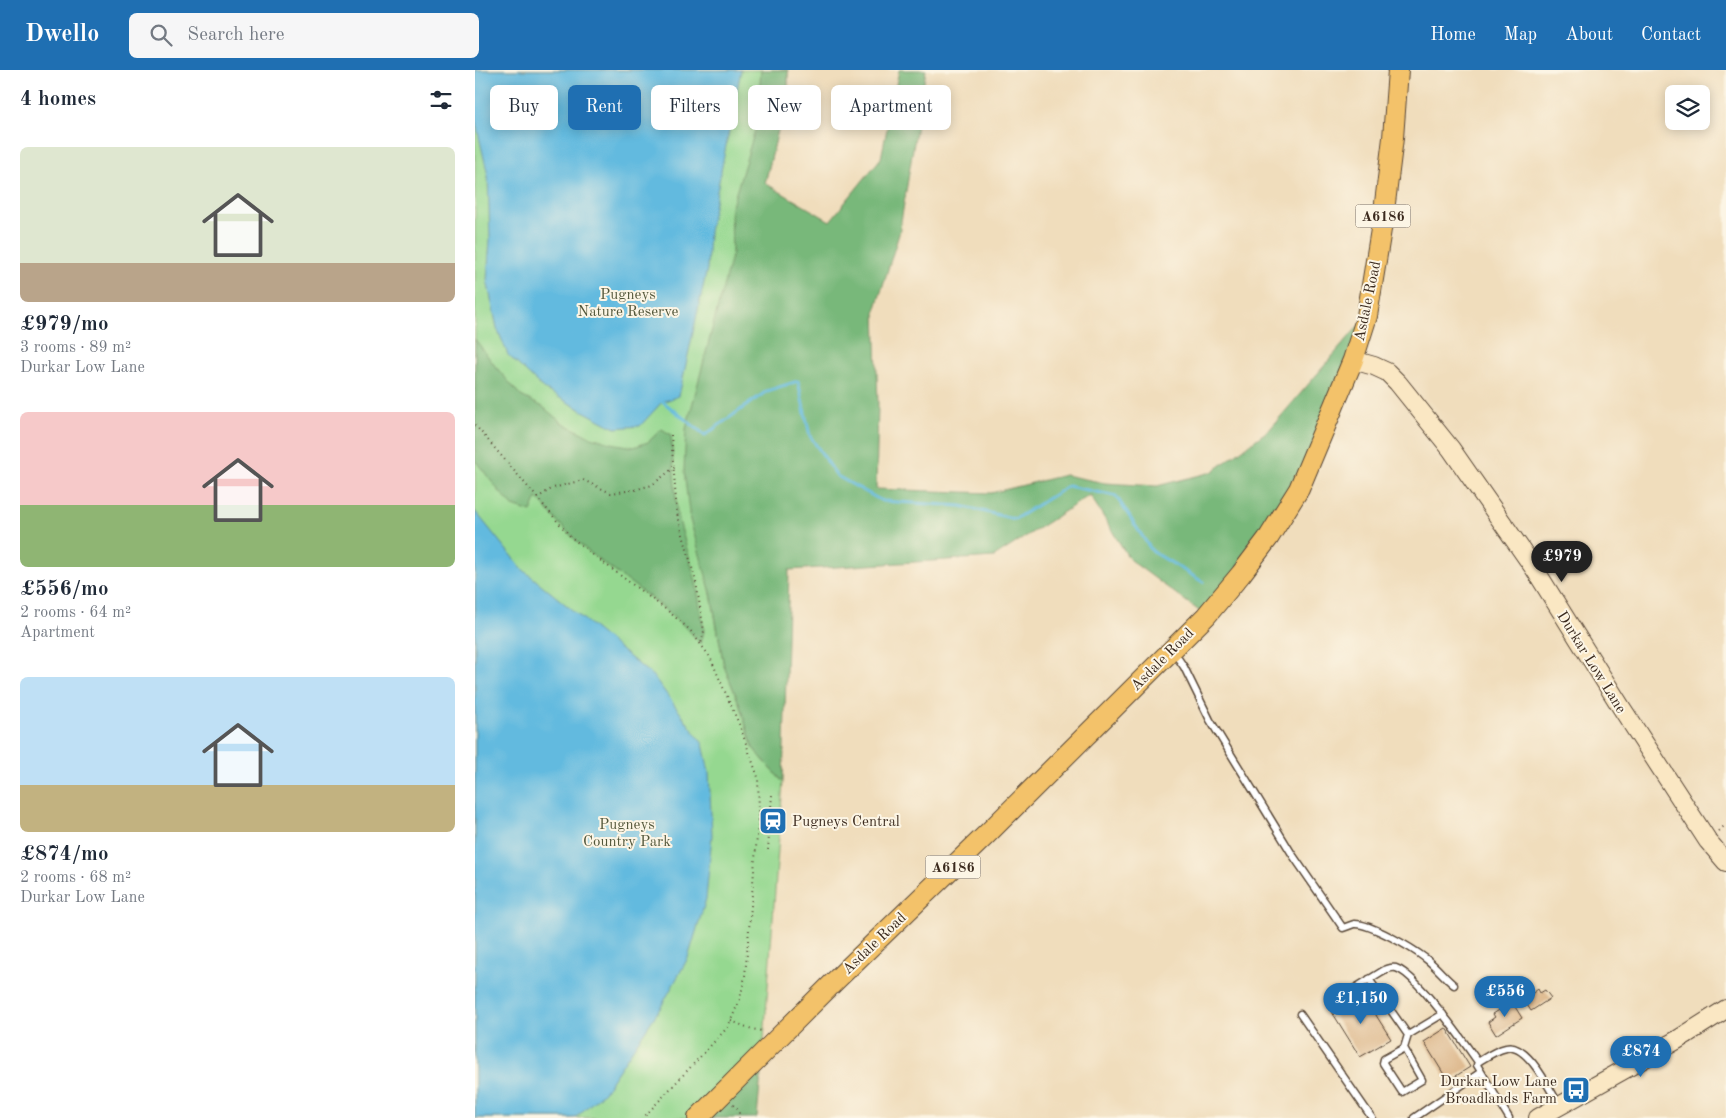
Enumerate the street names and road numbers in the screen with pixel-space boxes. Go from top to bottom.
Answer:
road number: A6186 [1355,204,1411,228]
street label: Asdale Road [1353,260,1384,343]
street label: Durkar Low Lane [1553,609,1628,716]
street label: Asdale Road [1129,626,1197,694]
road number: A6186 [925,856,981,879]
street label: Asdale Road [840,910,910,978]

